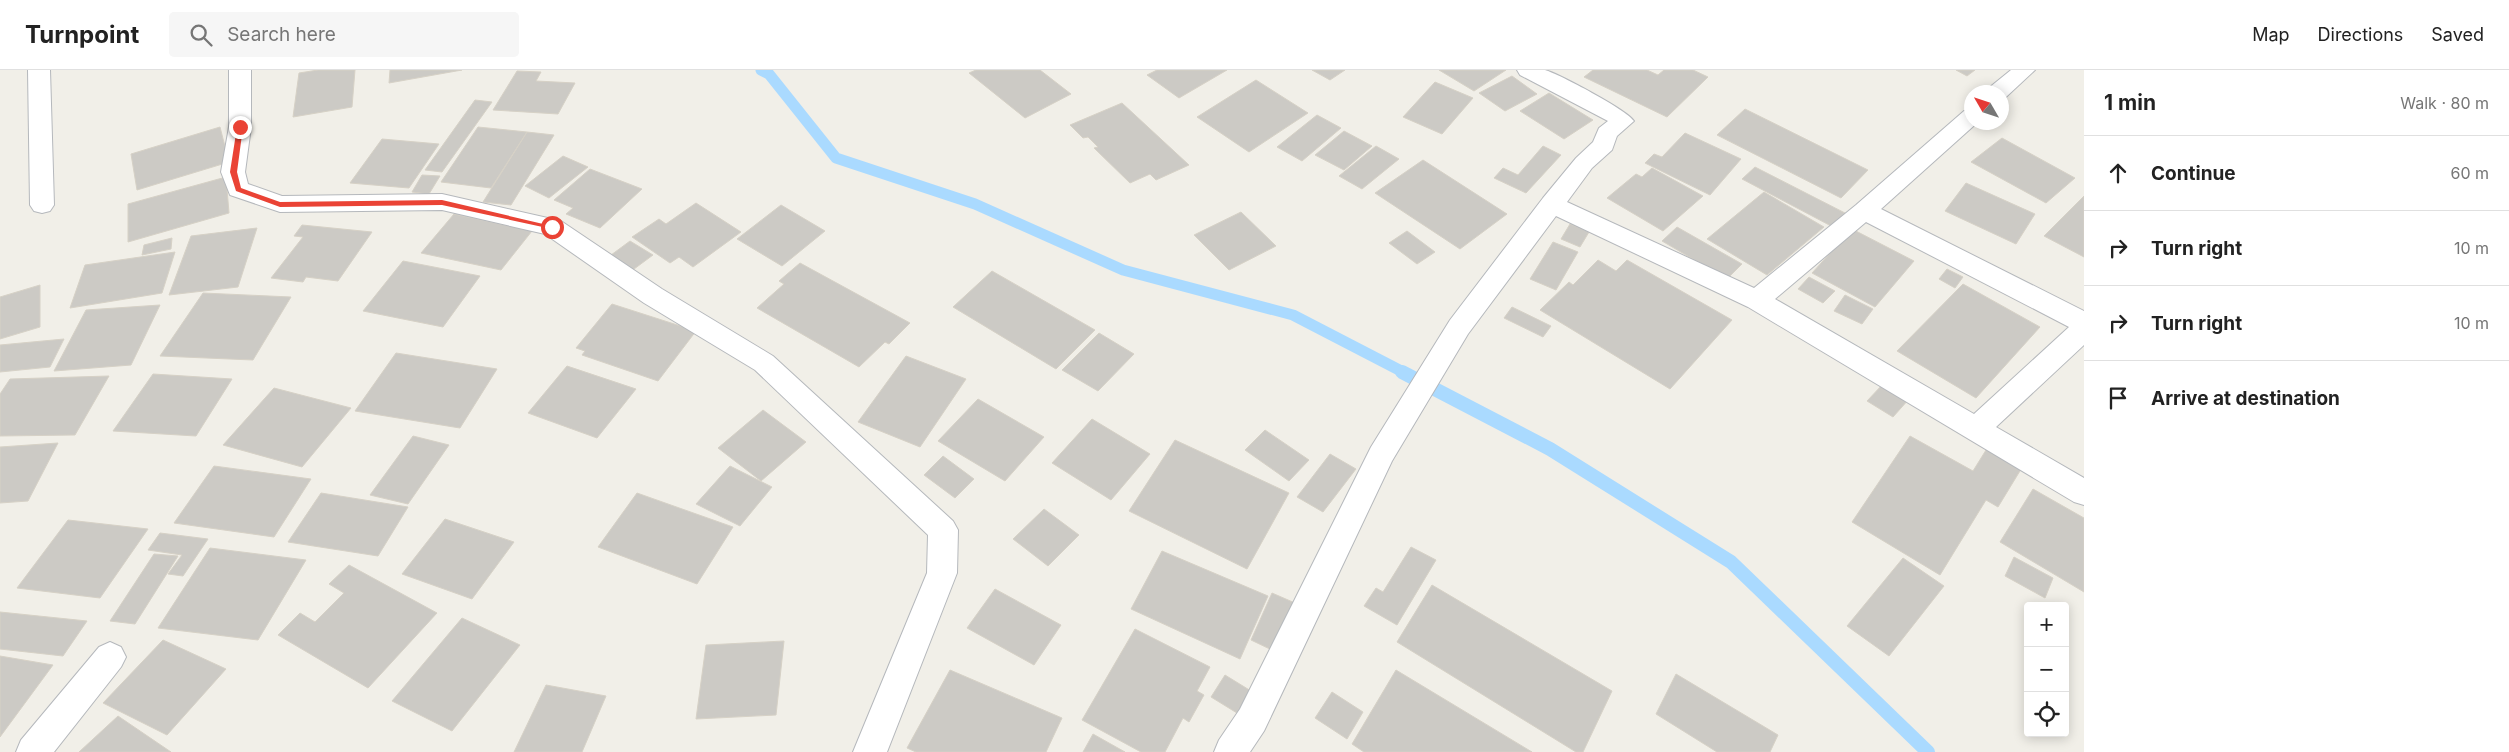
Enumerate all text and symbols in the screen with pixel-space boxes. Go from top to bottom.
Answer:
search box [169,12,519,57]
text: Turnpoint [25,20,139,49]
icon: search [187,21,215,49]
text: Search here [227,23,336,46]
text: Map [2252,24,2290,45]
text: Directions [2318,24,2403,45]
text: Saved [2431,24,2484,45]
north arrow [1964,85,2009,130]
text: 1 min [2104,90,2156,115]
text: Walk · 80 m [2400,93,2489,113]
route end [229,116,252,139]
icon: ahead [2104,159,2132,187]
text: Continue [2151,162,2236,185]
text: 60 m [2450,163,2489,183]
route start [541,216,564,239]
icon: right [2104,234,2132,262]
text: Turn right [2151,237,2242,260]
text: 10 m [2454,238,2489,258]
icon: right [2104,309,2132,337]
text: Turn right [2151,312,2242,335]
text: 10 m [2454,313,2489,333]
icon: arrive [2104,384,2132,412]
text: Arrive at destination [2151,387,2340,410]
map controls [2024,602,2069,737]
button: + [2024,602,2069,647]
button: − [2024,647,2069,692]
button: locate [2024,692,2069,737]

